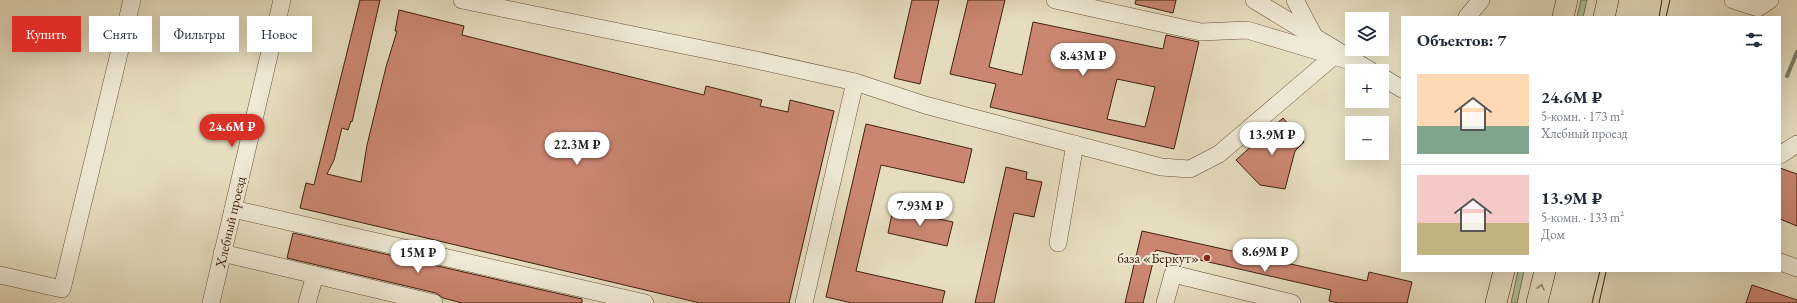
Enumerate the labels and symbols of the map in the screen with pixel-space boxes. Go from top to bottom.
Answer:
pin: 8.43M ₽ [1046,43,1120,77]
pin: 24.6M ₽ [195,114,269,148]
pin: 13.9M ₽ [1235,122,1309,156]
pin: 22.3M ₽ [540,132,614,166]
street label: Хлебный проезд [211,174,249,270]
pin: 7.93M ₽ [883,193,957,227]
pin: 8.69M ₽ [1228,239,1302,273]
pin: 15M ₽ [390,240,446,274]
place label: база «Беркут» [1117,249,1199,267]
marker: база «Беркут» [1202,253,1212,263]
one-way arrow [1536,284,1545,291]

